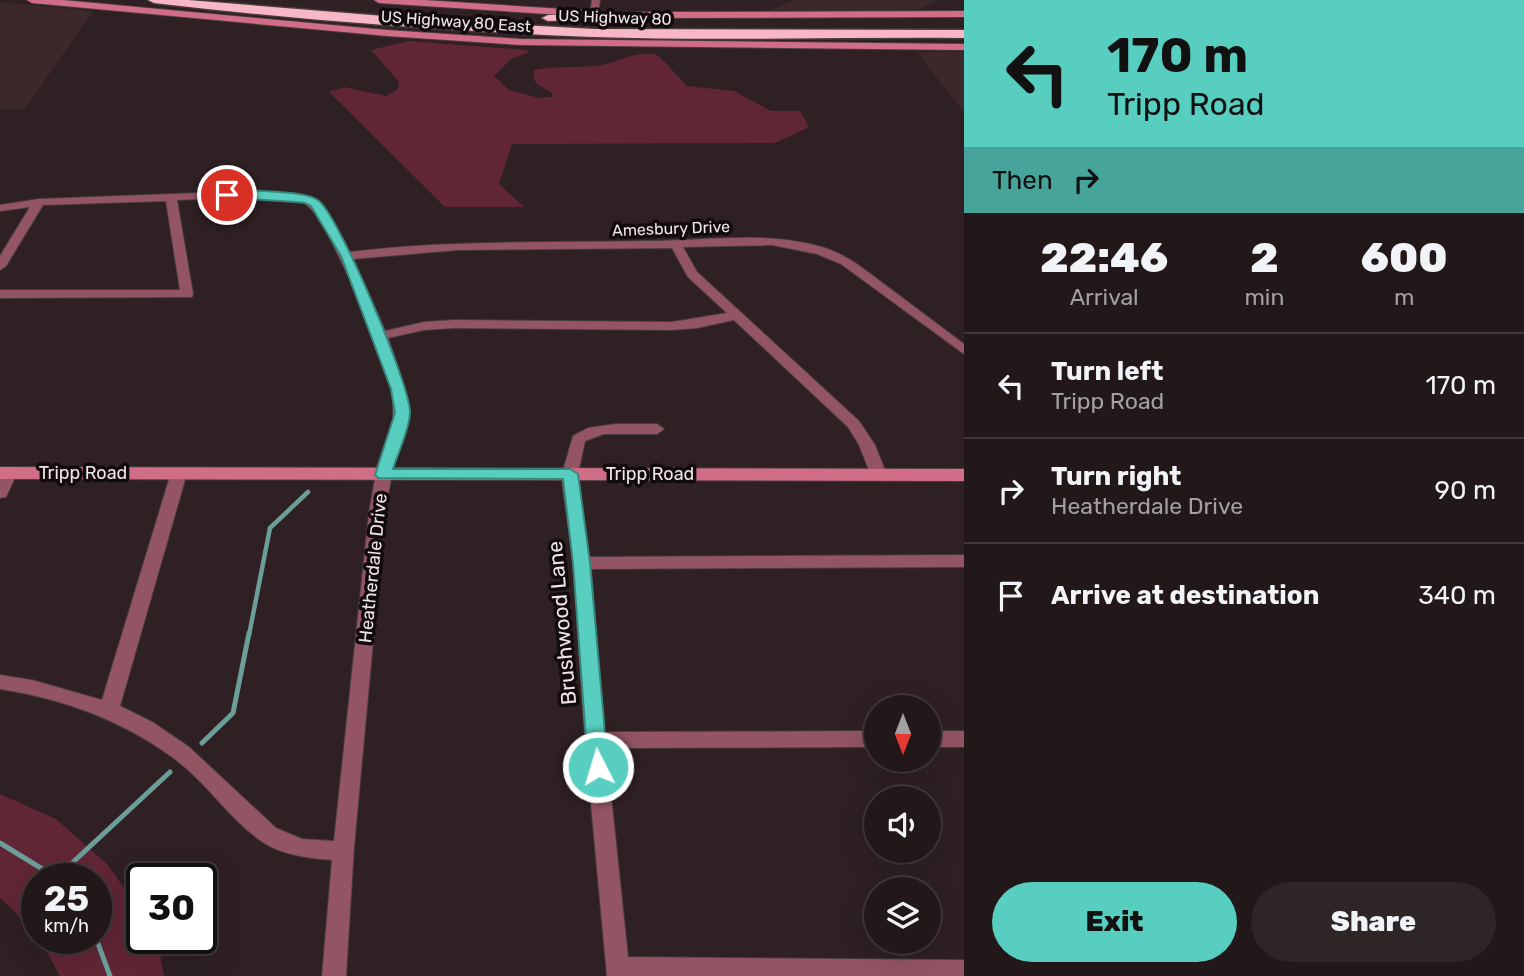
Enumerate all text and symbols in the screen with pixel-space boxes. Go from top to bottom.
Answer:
street label: US Highway 80 [558,6,672,29]
street label: US Highway 80 East [380,7,532,36]
text: 170 m [1107,26,1248,84]
icon: left [992,28,1083,119]
text: Tripp Road [1107,85,1265,123]
icon: right [1067,161,1105,199]
pin [197,165,257,225]
text: Then [992,165,1053,196]
icon: arrive [208,176,246,214]
street label: Amesbury Drive [612,217,730,240]
text: 22:46 [1040,233,1168,283]
text: 2 [1250,233,1279,283]
text: 600 [1361,233,1448,283]
text: Arrival [1070,283,1139,311]
text: min [1244,283,1284,311]
text: m [1394,283,1414,311]
text: Turn left [1051,356,1163,387]
icon: left [992,367,1030,405]
text: 170 m [1426,370,1496,401]
text: Tripp Road [1051,387,1164,415]
text: Turn right [1051,461,1181,492]
street label: Tripp Road [39,462,127,484]
street label: Tripp Road [606,463,694,485]
icon: right [992,472,1030,510]
text: 90 m [1435,475,1496,506]
street label: Heatherdale Drive [354,492,392,644]
text: Heatherdale Drive [1051,492,1243,520]
street label: Brushwood Lane [542,540,581,706]
icon: arrive [992,577,1030,615]
text: Arrive at destination [1051,580,1319,611]
text: 340 m [1418,580,1496,611]
north arrow [864,695,942,772]
map controls [864,695,941,954]
position arrow [561,730,635,804]
button: sound [864,786,941,863]
speed limit sign: 30 [126,863,217,954]
button: layers [864,877,941,954]
text: 25 [44,878,89,920]
button: Exit [992,882,1237,962]
button: Share [1251,882,1496,962]
text: km/h [44,915,89,937]

